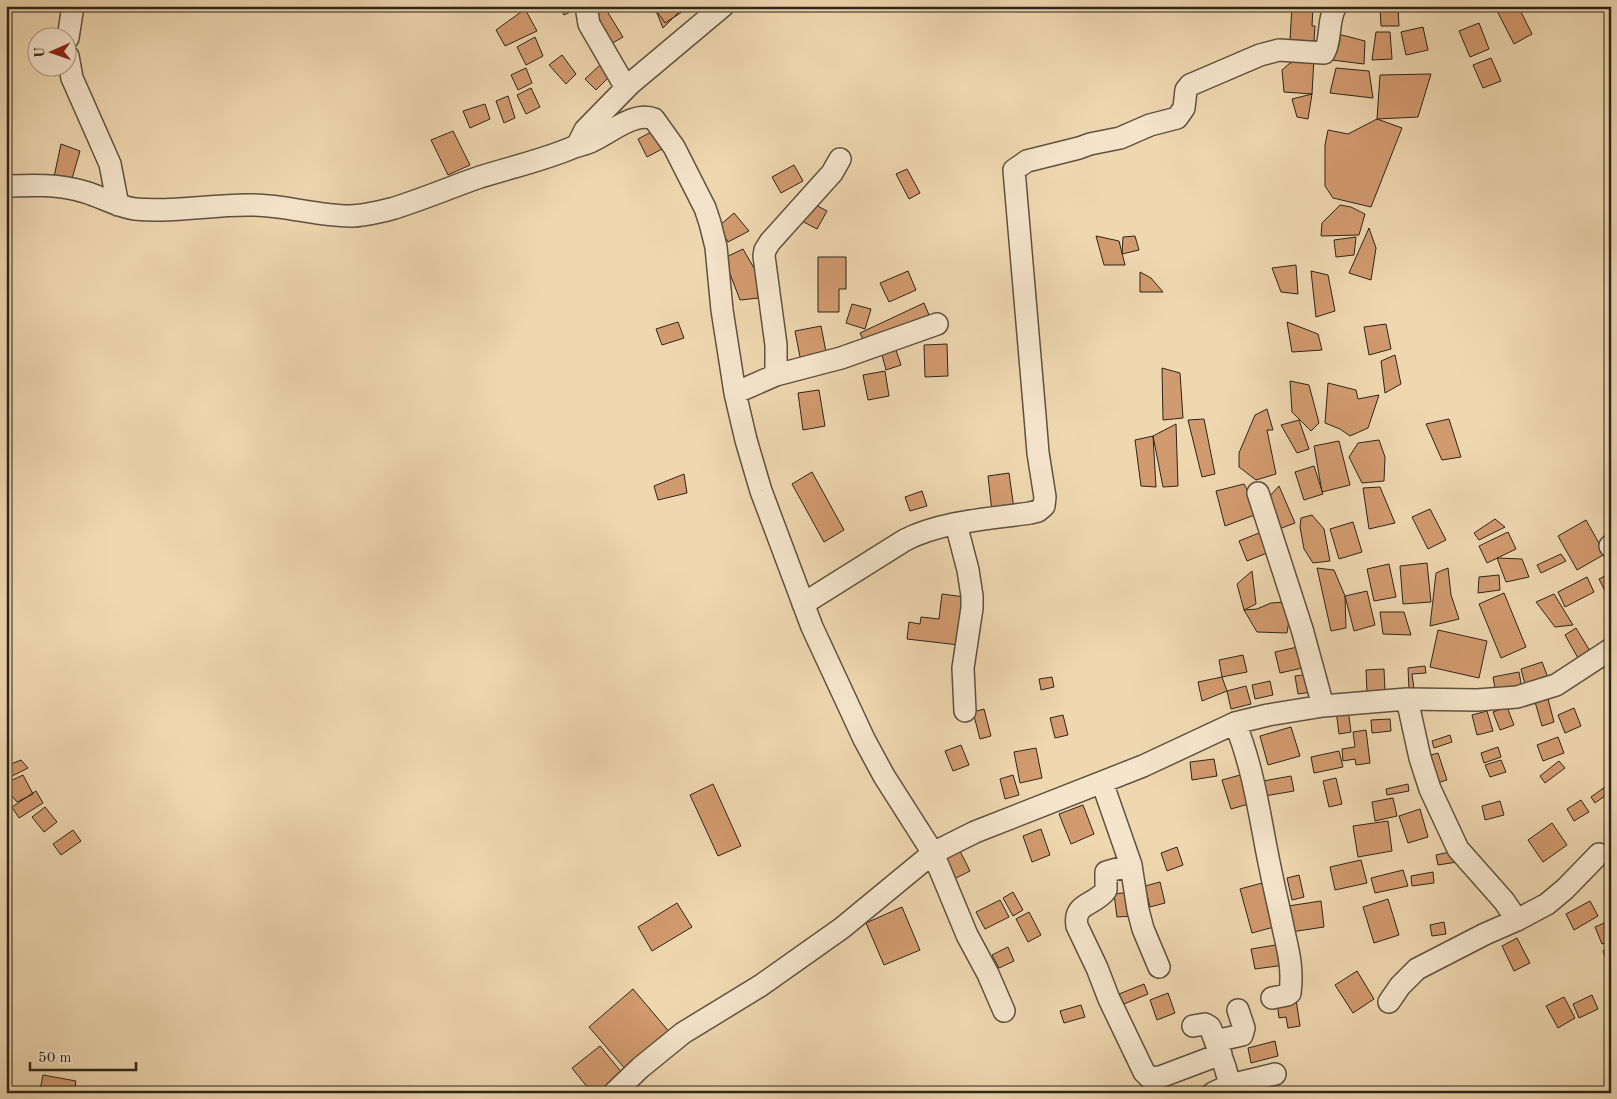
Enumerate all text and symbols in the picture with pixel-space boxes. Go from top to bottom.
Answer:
north arrow [28,28,78,78]
text: U [33,47,47,58]
scale bar [30,1039,136,1071]
text: 50 m [38,1051,72,1066]

